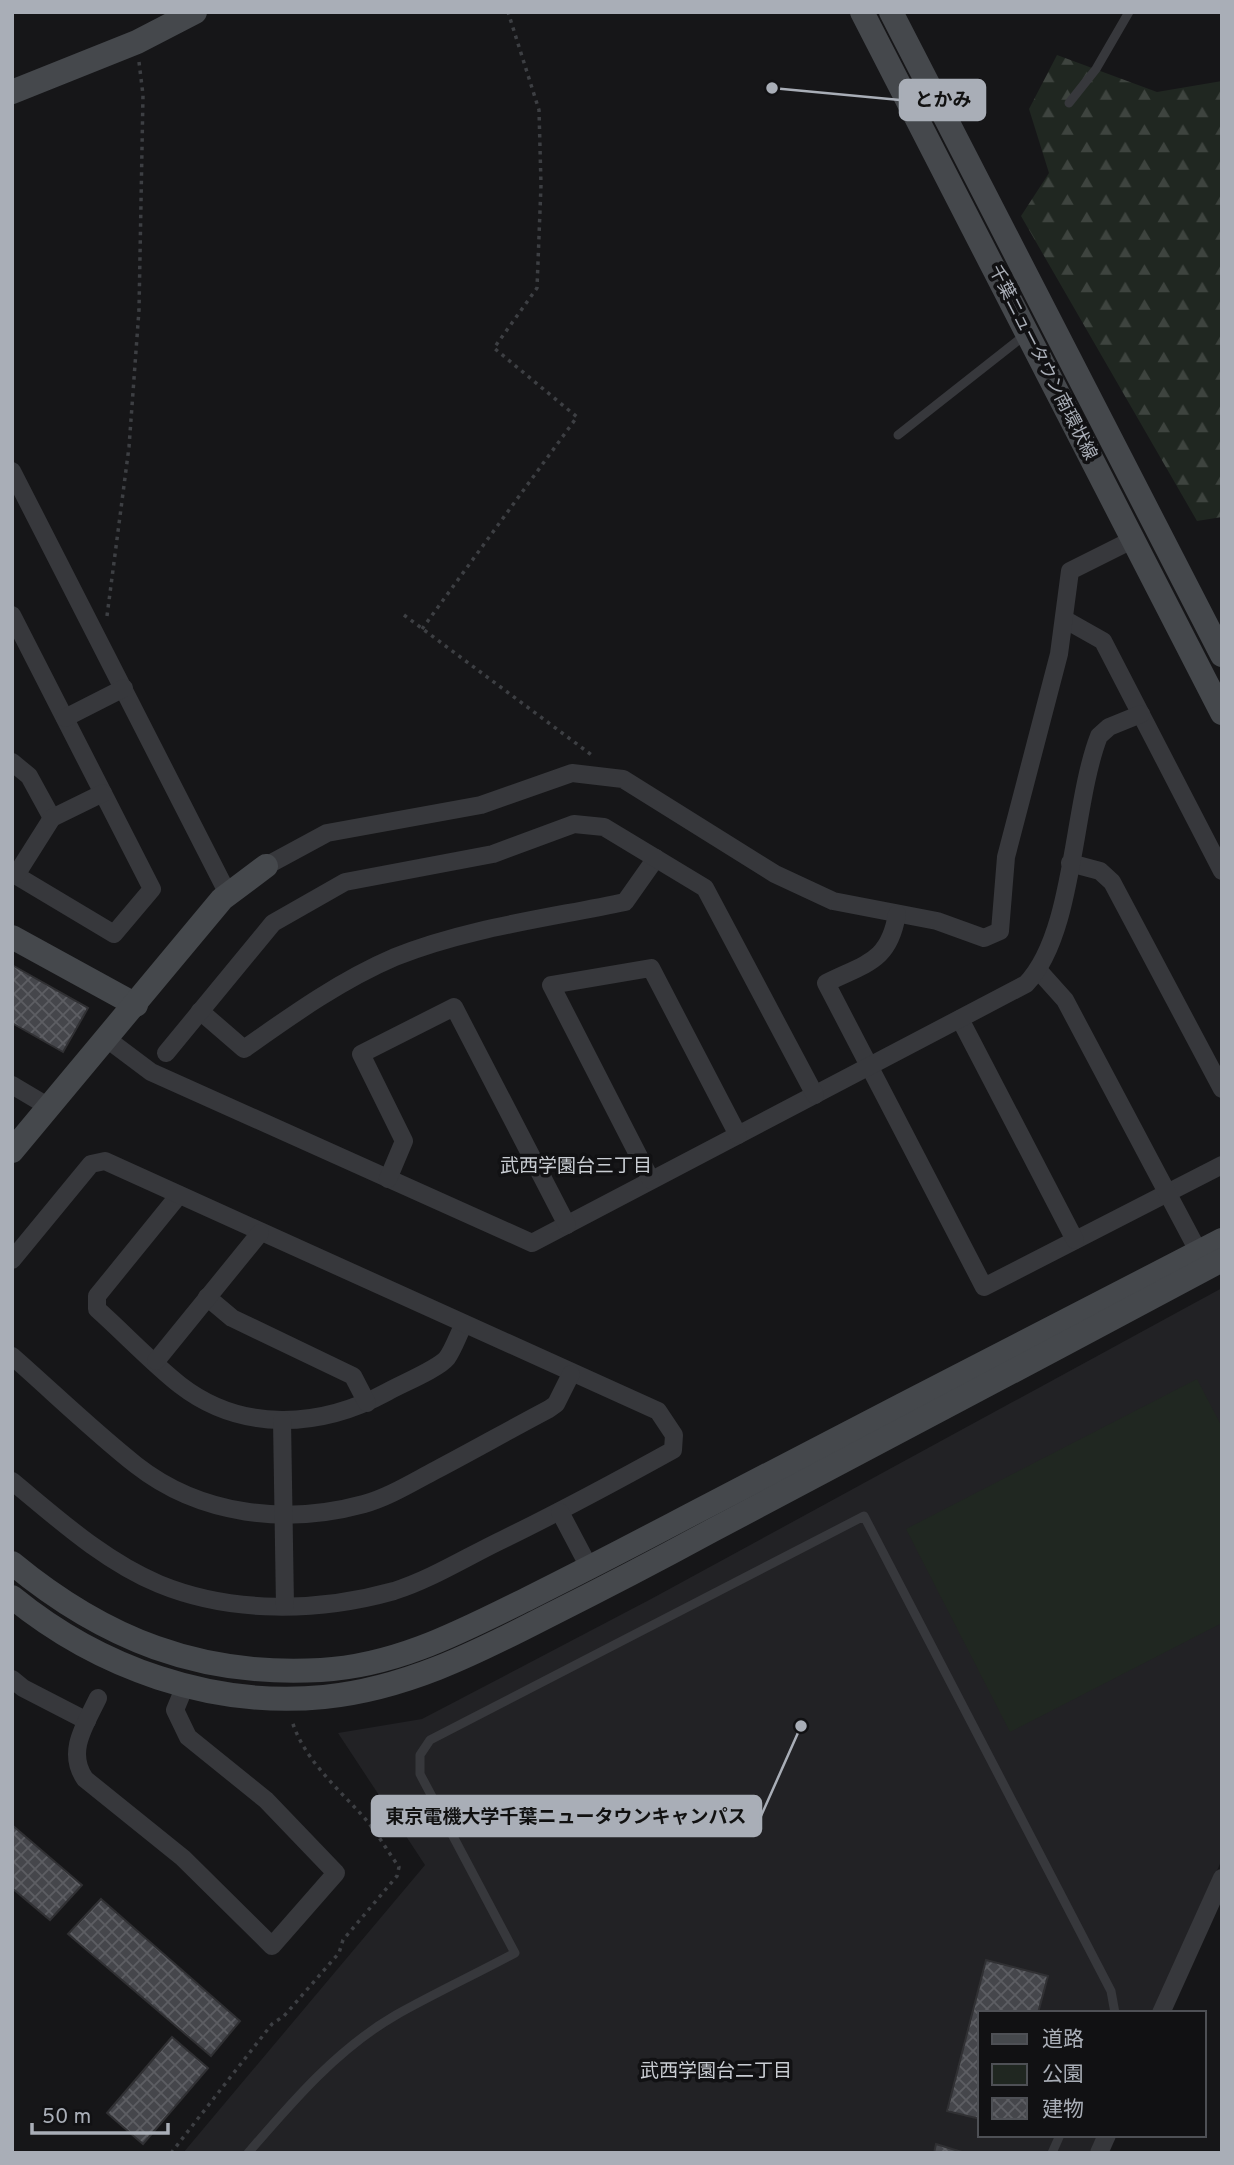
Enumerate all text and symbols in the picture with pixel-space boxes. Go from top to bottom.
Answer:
callout: とかみ [900,80,985,120]
text: とかみ [914,89,972,113]
street label: 千葉ニュータウン南環状線 [983,262,1101,464]
district label: 武西学園台三丁目 [500,1155,652,1179]
callout: 東京電機大学千葉ニュータウンキャンパス [372,1796,761,1836]
text: 東京電機大学千葉ニュータウンキャンパス [385,1806,747,1830]
legend [978,2011,1206,2137]
text: 道路 [1042,2027,1084,2054]
district label: 武西学園台二丁目 [640,2060,792,2084]
text: 公園 [1042,2062,1084,2089]
scale bar [32,2092,168,2136]
text: 建物 [1042,2097,1084,2124]
text: 50 m [42,2104,91,2131]

